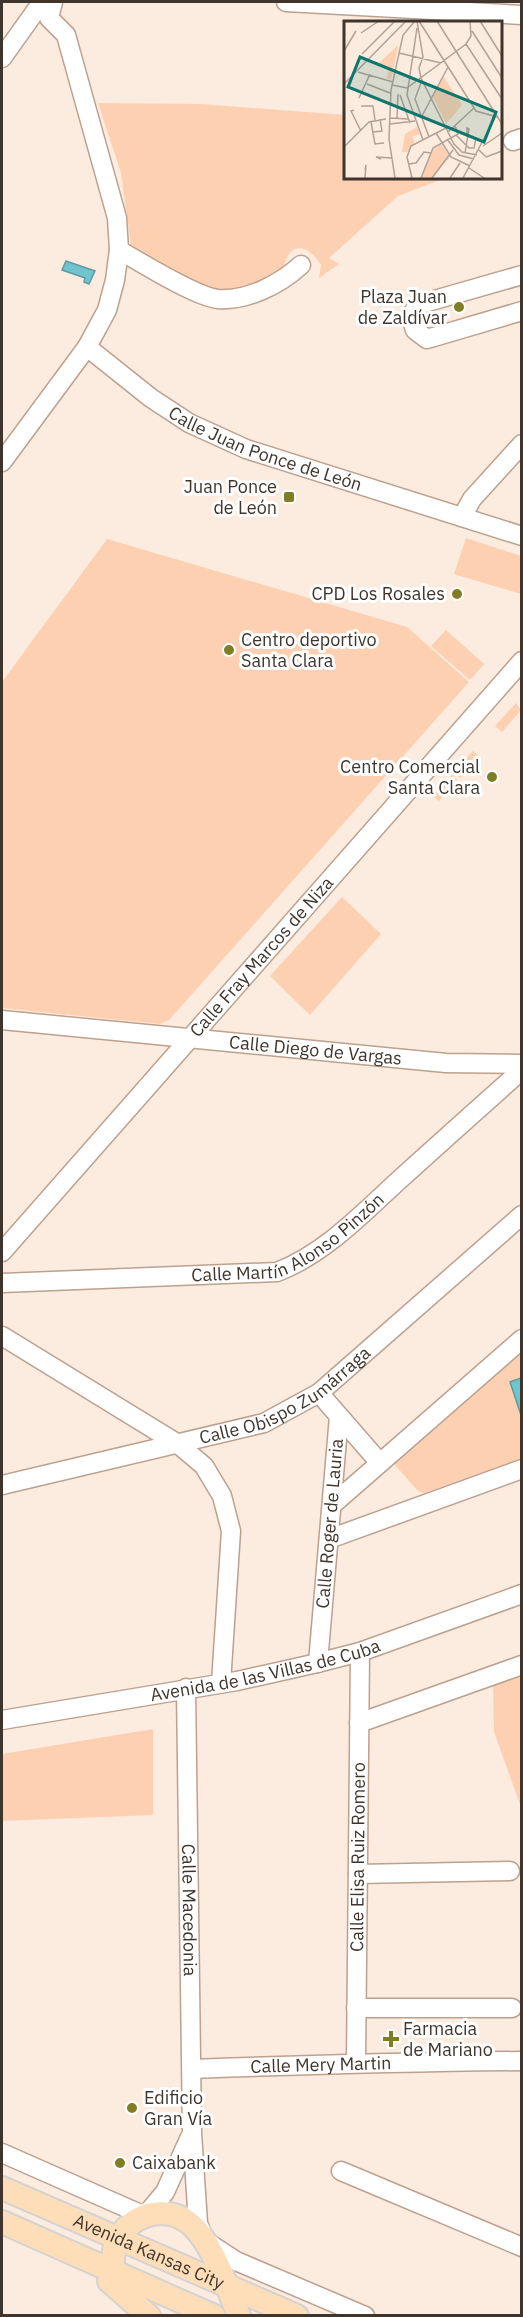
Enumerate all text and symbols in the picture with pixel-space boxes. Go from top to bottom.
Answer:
inset map [344,21,502,178]
place label: Plaza Juan de Zaldívar [358,285,447,329]
marker: Plaza Juan de Zaldívar [452,300,466,314]
street label: Calle Juan Ponce de León [167,398,365,496]
place label: Juan Ponce de León [184,476,277,518]
marker: Juan Ponce de León [282,490,296,504]
place label: CPD Los Rosales [311,582,445,605]
marker: CPD Los Rosales [450,587,464,601]
place label: Centro deportivo Santa Clara [241,628,377,672]
marker: Centro deportivo Santa Clara [222,643,236,657]
place label: Centro Comercial Santa Clara [340,755,480,799]
marker: Centro Comercial Santa Clara [485,770,499,784]
street label: Calle Fray Marcos de Niza [184,871,338,1042]
street label: Calle Diego de Vargas [228,1030,403,1070]
street label: Calle Martín Alonso Pinzón [191,1188,389,1286]
street label: Calle Obispo Zumárraga [197,1341,375,1449]
street label: Calle Roger de Lauria [311,1437,348,1609]
street label: Avenida de las Villas de Cuba [149,1634,384,1706]
street label: Calle Elisa Ruiz Romero [345,1762,370,1952]
street label: Calle Macedonia [177,1843,202,1977]
place label: Farmacia de Mariano [403,2017,493,2061]
marker: Farmacia de Mariano [384,2032,398,2046]
street label: Calle Mery Martin [250,2051,392,2078]
place label: Edificio Gran Vía [144,2086,213,2130]
marker: Edificio Gran Vía [125,2101,139,2115]
place label: Caixabank [132,2151,216,2174]
marker: Caixabank [113,2156,127,2170]
street label: Avenida Kansas City [70,2208,228,2294]

